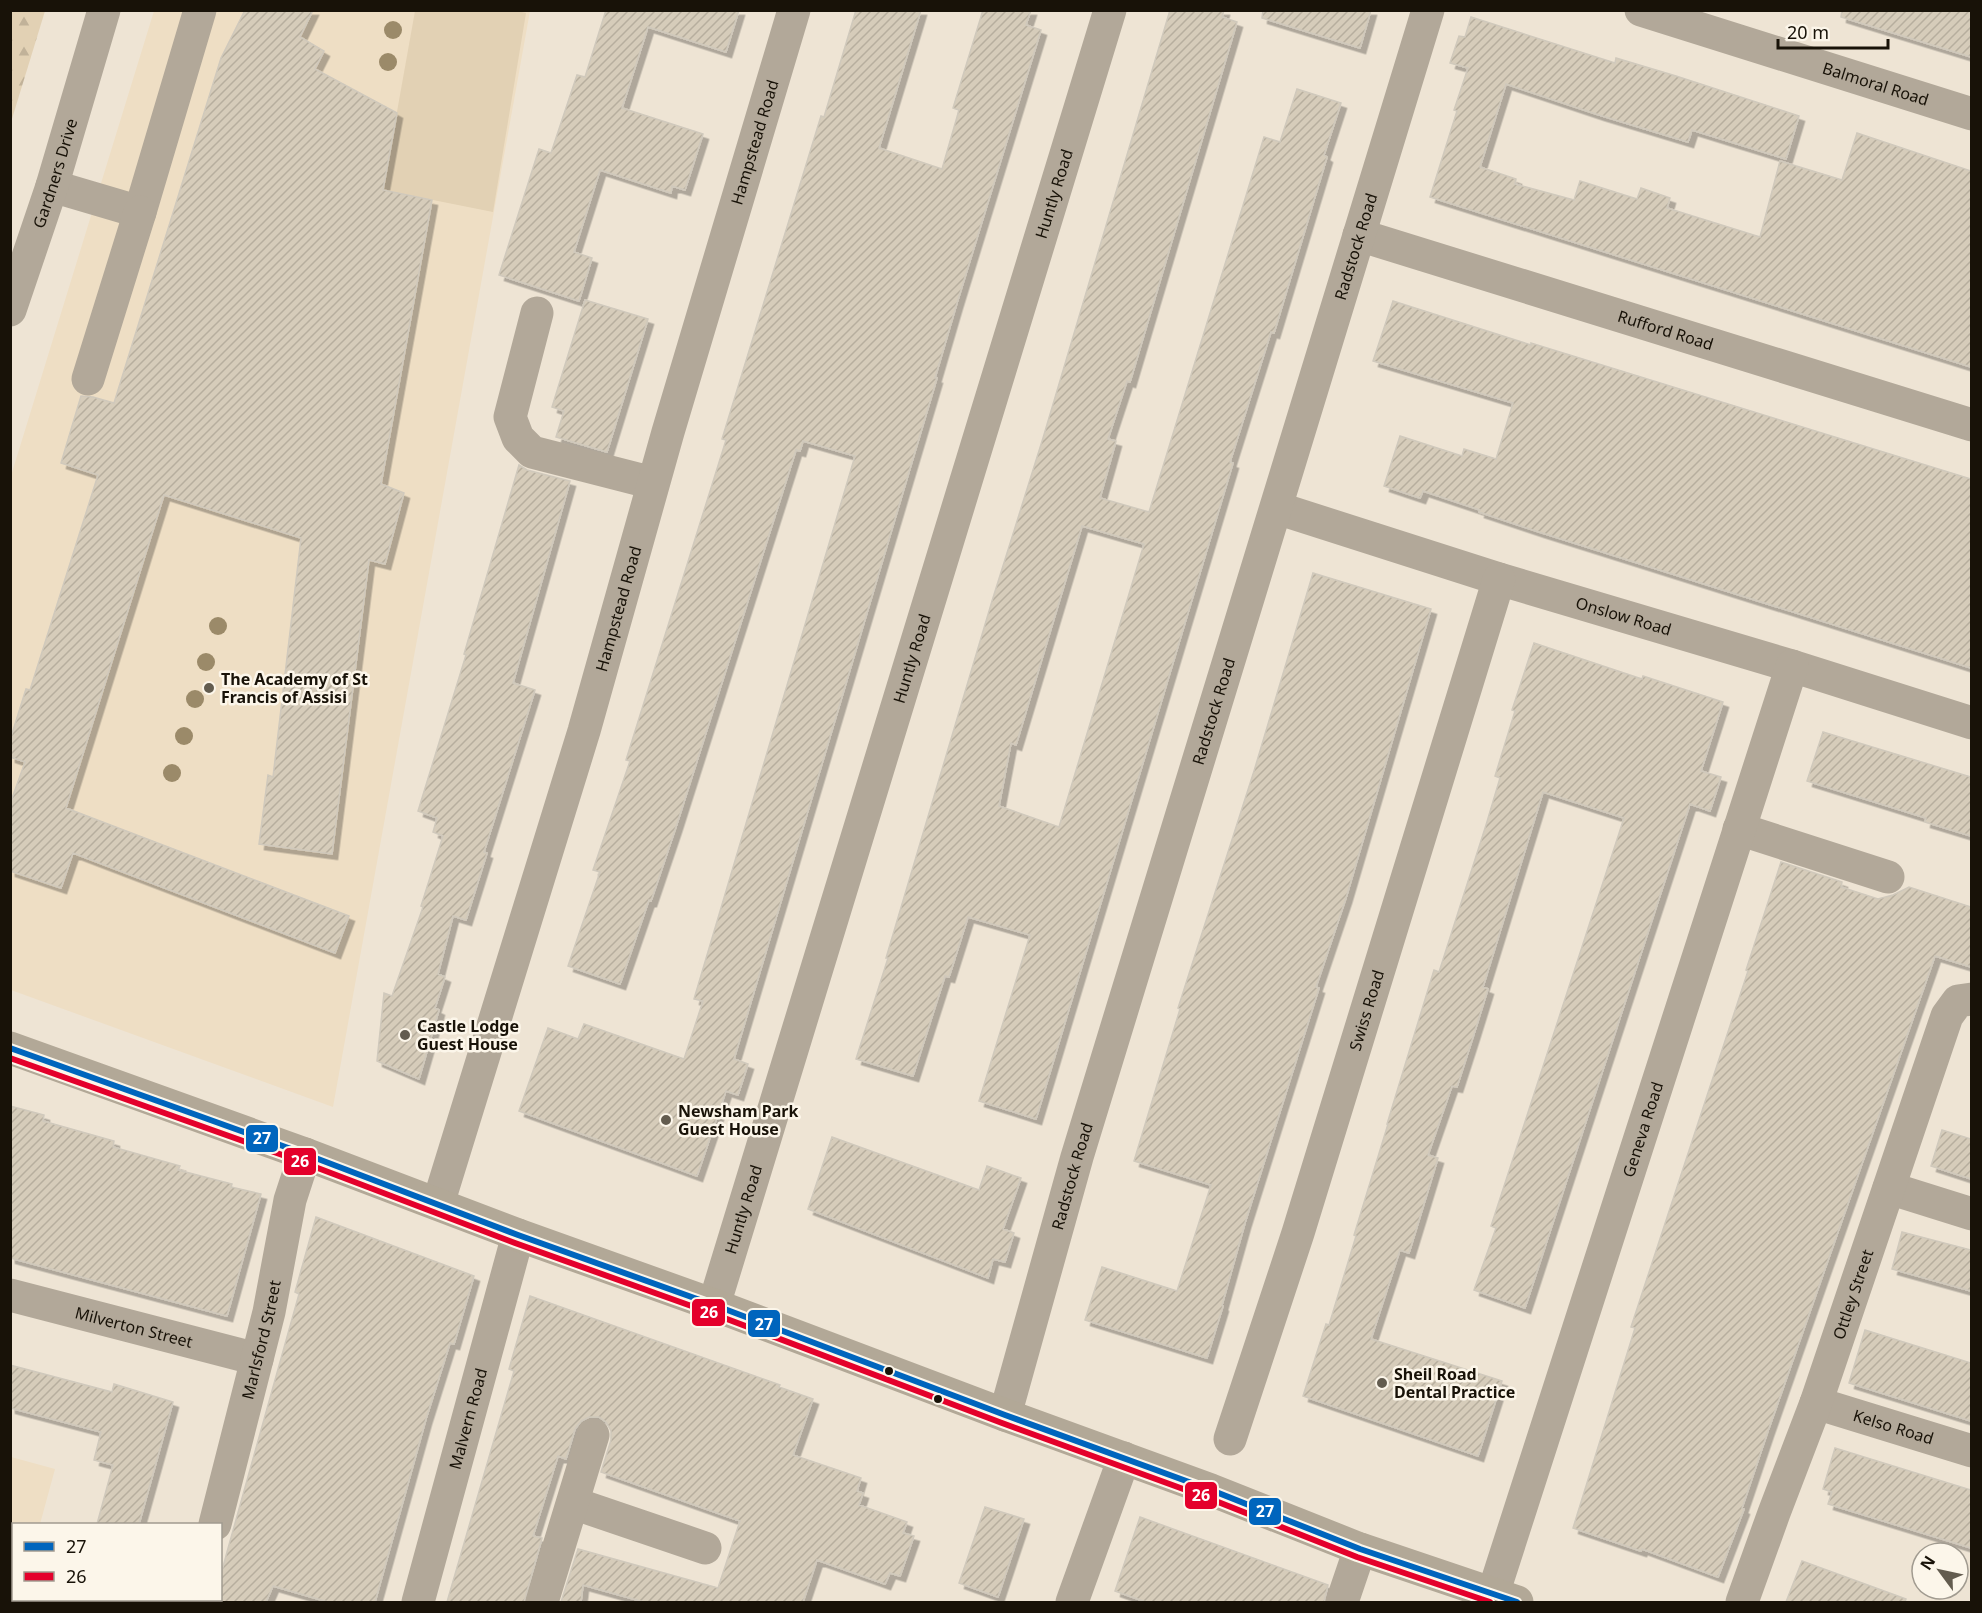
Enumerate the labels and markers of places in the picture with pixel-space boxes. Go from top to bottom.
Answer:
place label: The Academy of St Francis of Assisi [221,668,368,708]
marker: The Academy of St Francis of Assisi [202,681,216,695]
place label: Castle Lodge Guest House [417,1015,519,1055]
marker: Castle Lodge Guest House [398,1028,412,1042]
place label: Newsham Park Guest House [678,1100,798,1140]
marker: Newsham Park Guest House [659,1113,673,1127]
place label: Sheil Road Dental Practice [1394,1363,1515,1403]
unlabelled marker [883,1365,895,1377]
marker: Sheil Road Dental Practice [1375,1376,1389,1390]
unlabelled marker [932,1393,944,1405]

